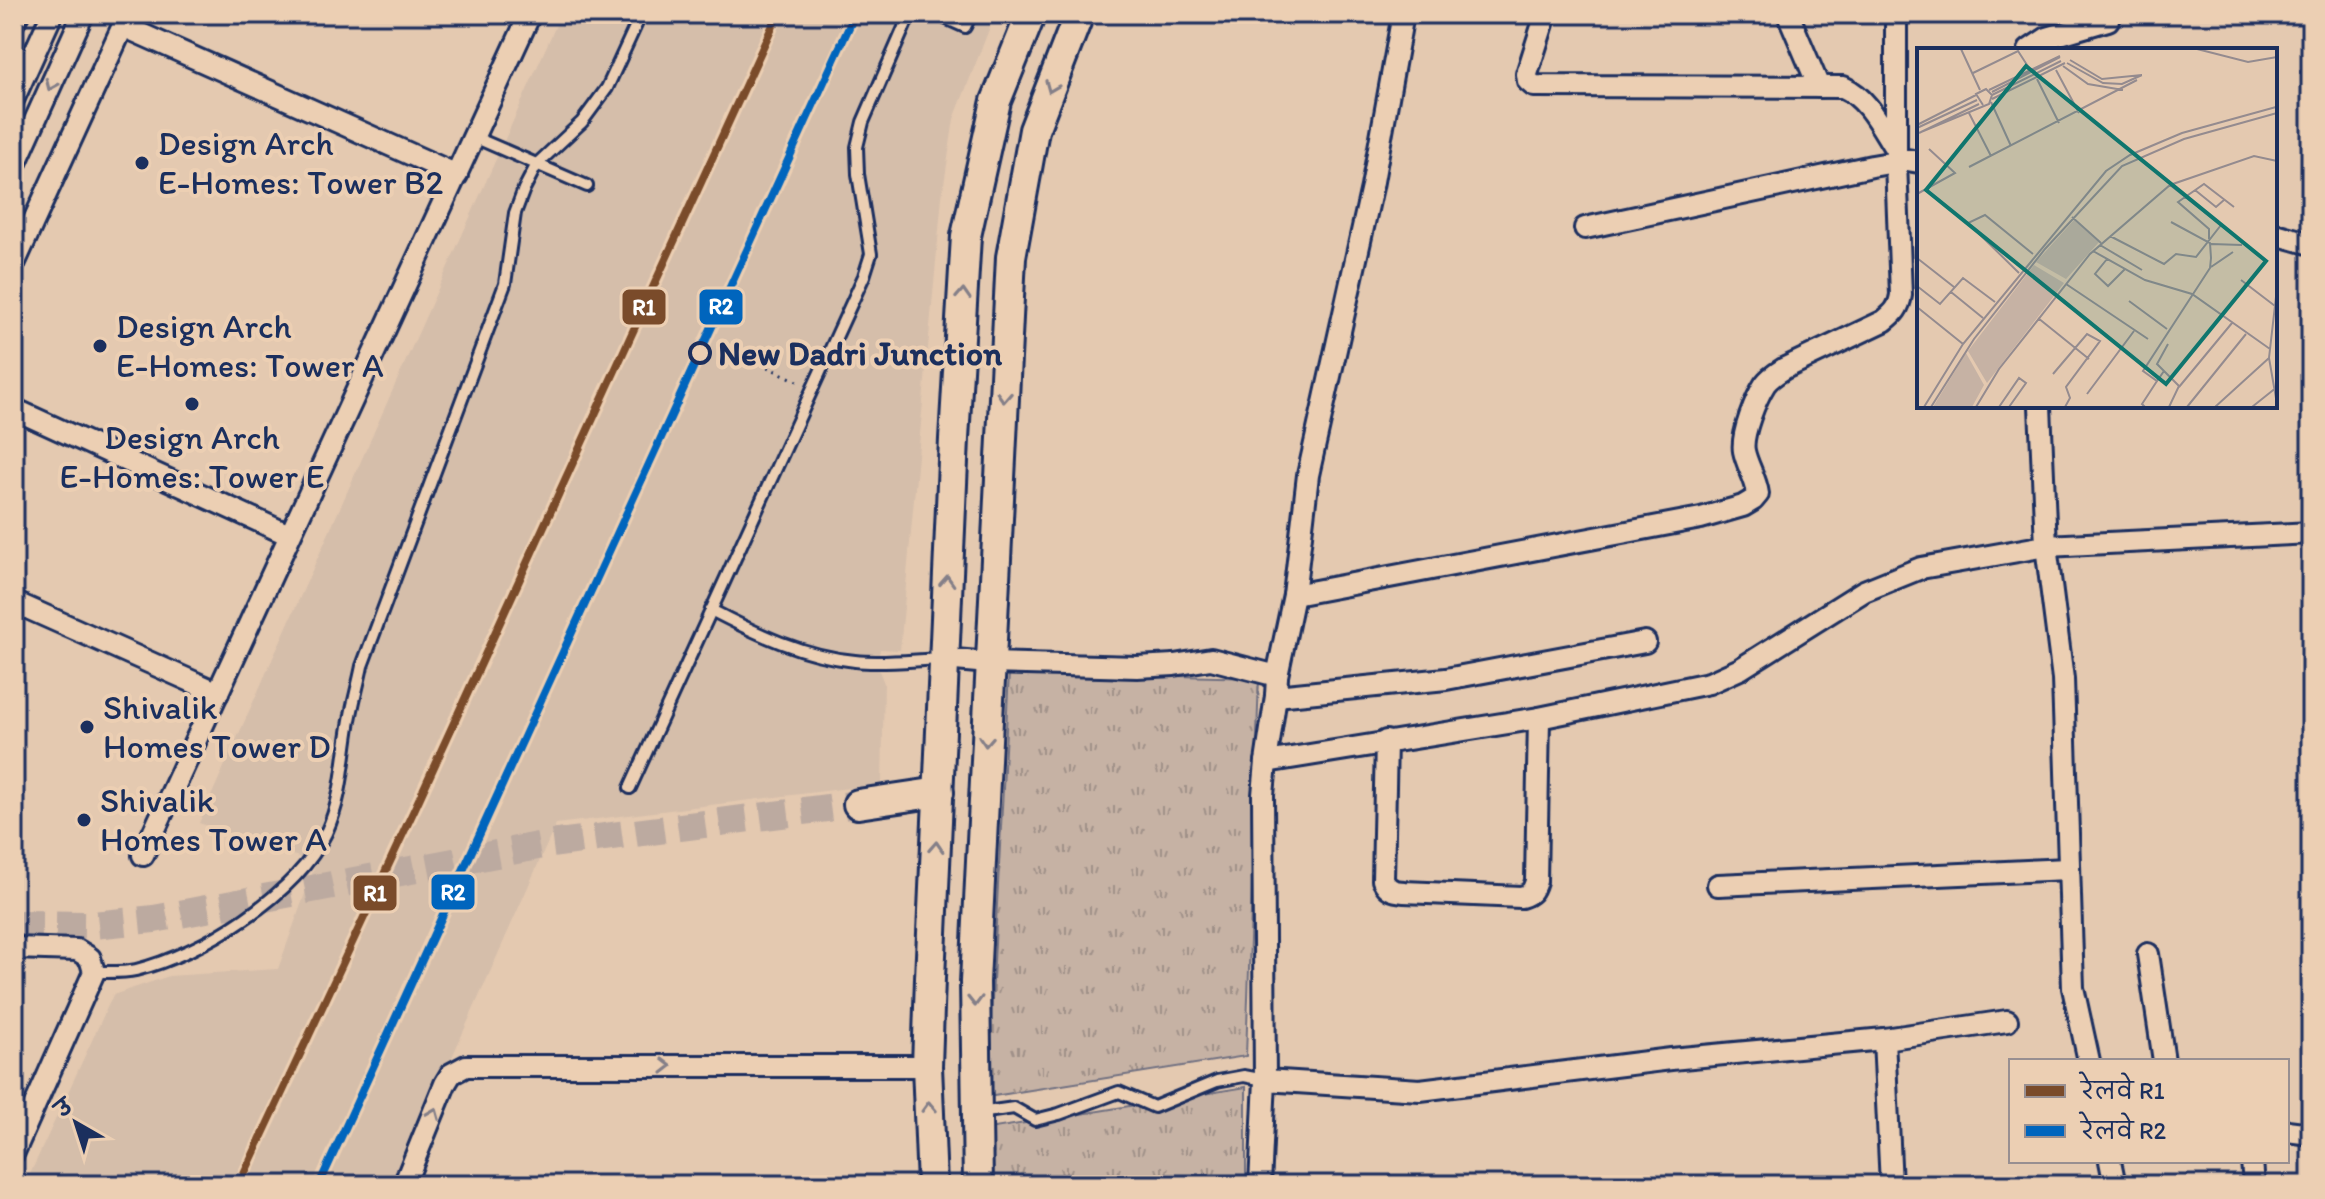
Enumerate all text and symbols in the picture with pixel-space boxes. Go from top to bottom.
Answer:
inset map [1917,48,2277,408]
one-way arrow [45,77,61,91]
one-way arrow [1044,79,1061,93]
place label: Design Arch E-Homes: Tower B2 [158,123,444,203]
marker: Design Arch E-Homes: Tower B2 [133,154,151,172]
one-way arrow [954,287,971,300]
line badge: R1 [621,288,667,326]
line badge: R2 [698,288,744,326]
text: R2 [709,293,734,320]
text: R1 [632,294,657,321]
place label: Design Arch E-Homes: Tower A [116,306,384,386]
place label: New Dadri Junction [718,333,1003,374]
marker: Design Arch E-Homes: Tower A [91,337,109,355]
marker: New Dadri Junction [689,342,711,364]
one-way arrow [995,391,1012,404]
marker: Design Arch E-Homes: Tower E [183,395,201,413]
place label: Design Arch E-Homes: Tower E [60,417,324,497]
one-way arrow [939,574,956,587]
place label: Shivalik Homes Tower D [103,687,331,767]
marker: Shivalik Homes Tower D [78,718,96,736]
one-way arrow [977,735,994,748]
place label: Shivalik Homes Tower A [100,780,327,860]
marker: Shivalik Homes Tower A [75,811,93,829]
one-way arrow [927,840,944,853]
line badge: R2 [430,873,476,911]
line badge: R1 [352,874,398,912]
text: R2 [441,879,466,906]
text: R1 [363,880,388,907]
one-way arrow [967,995,984,1008]
one-way arrow [660,1057,673,1075]
legend [2009,1059,2289,1163]
text: रेलवे R1 [2078,1071,2165,1105]
north arrow [36,1083,116,1163]
text: उ [48,1091,80,1124]
one-way arrow [920,1100,937,1113]
one-way arrow [424,1107,440,1121]
text: रेलवे R2 [2078,1111,2167,1145]

